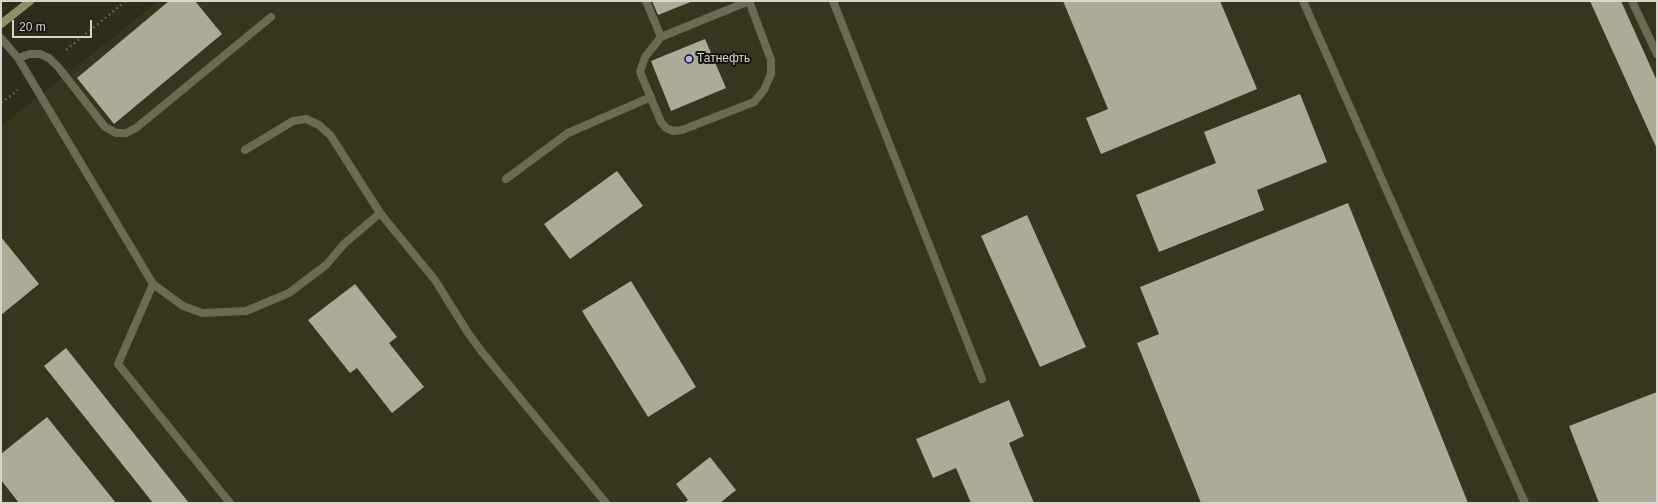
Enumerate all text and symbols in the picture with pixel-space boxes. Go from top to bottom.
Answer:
scale bar [14,12,94,38]
text: 20 m [19,20,46,34]
place label: Татнефть [697,52,750,66]
marker: Татнефть [684,54,694,64]

